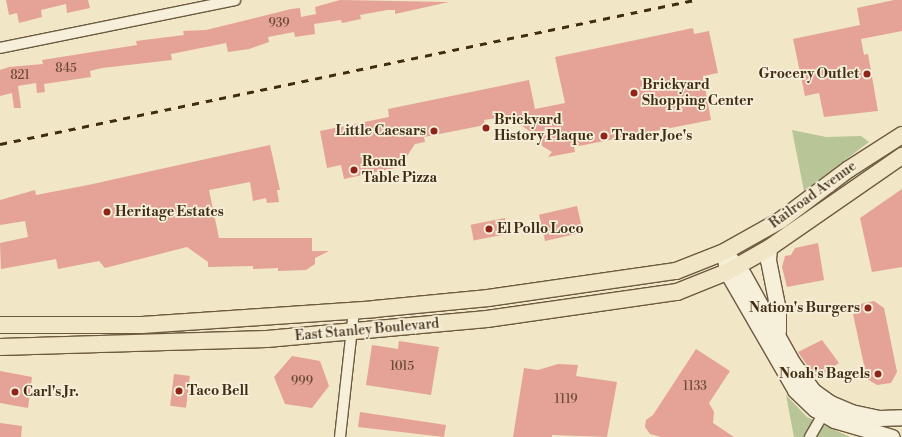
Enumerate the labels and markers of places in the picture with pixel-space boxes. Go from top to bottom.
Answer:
place label: Grocery Outlet [759,66,859,82]
marker: Grocery Outlet [862,69,872,79]
place label: Brickyard Shopping Center [642,77,753,110]
marker: Brickyard Shopping Center [629,88,639,98]
place label: Brickyard History Plaque [494,112,594,144]
place label: Little Caesars [336,123,426,139]
marker: Brickyard History Plaque [481,123,491,133]
marker: Little Caesars [429,126,439,136]
place label: Trader Joe's [612,128,692,144]
marker: Trader Joe's [599,131,609,141]
place label: Round Table Pizza [362,154,437,186]
marker: Round Table Pizza [349,165,359,175]
place label: Heritage Estates [115,204,224,220]
marker: Heritage Estates [102,207,112,217]
place label: El Pollo Loco [497,221,584,237]
marker: El Pollo Loco [484,224,494,234]
place label: Nation's Burgers [749,300,860,316]
marker: Nation's Burgers [863,303,873,313]
place label: Noah's Bagels [779,366,870,382]
marker: Noah's Bagels [873,369,883,379]
place label: Taco Bell [187,383,249,399]
place label: Carl's Jr. [23,384,79,400]
marker: Taco Bell [174,386,184,396]
marker: Carl's Jr. [10,387,20,397]

